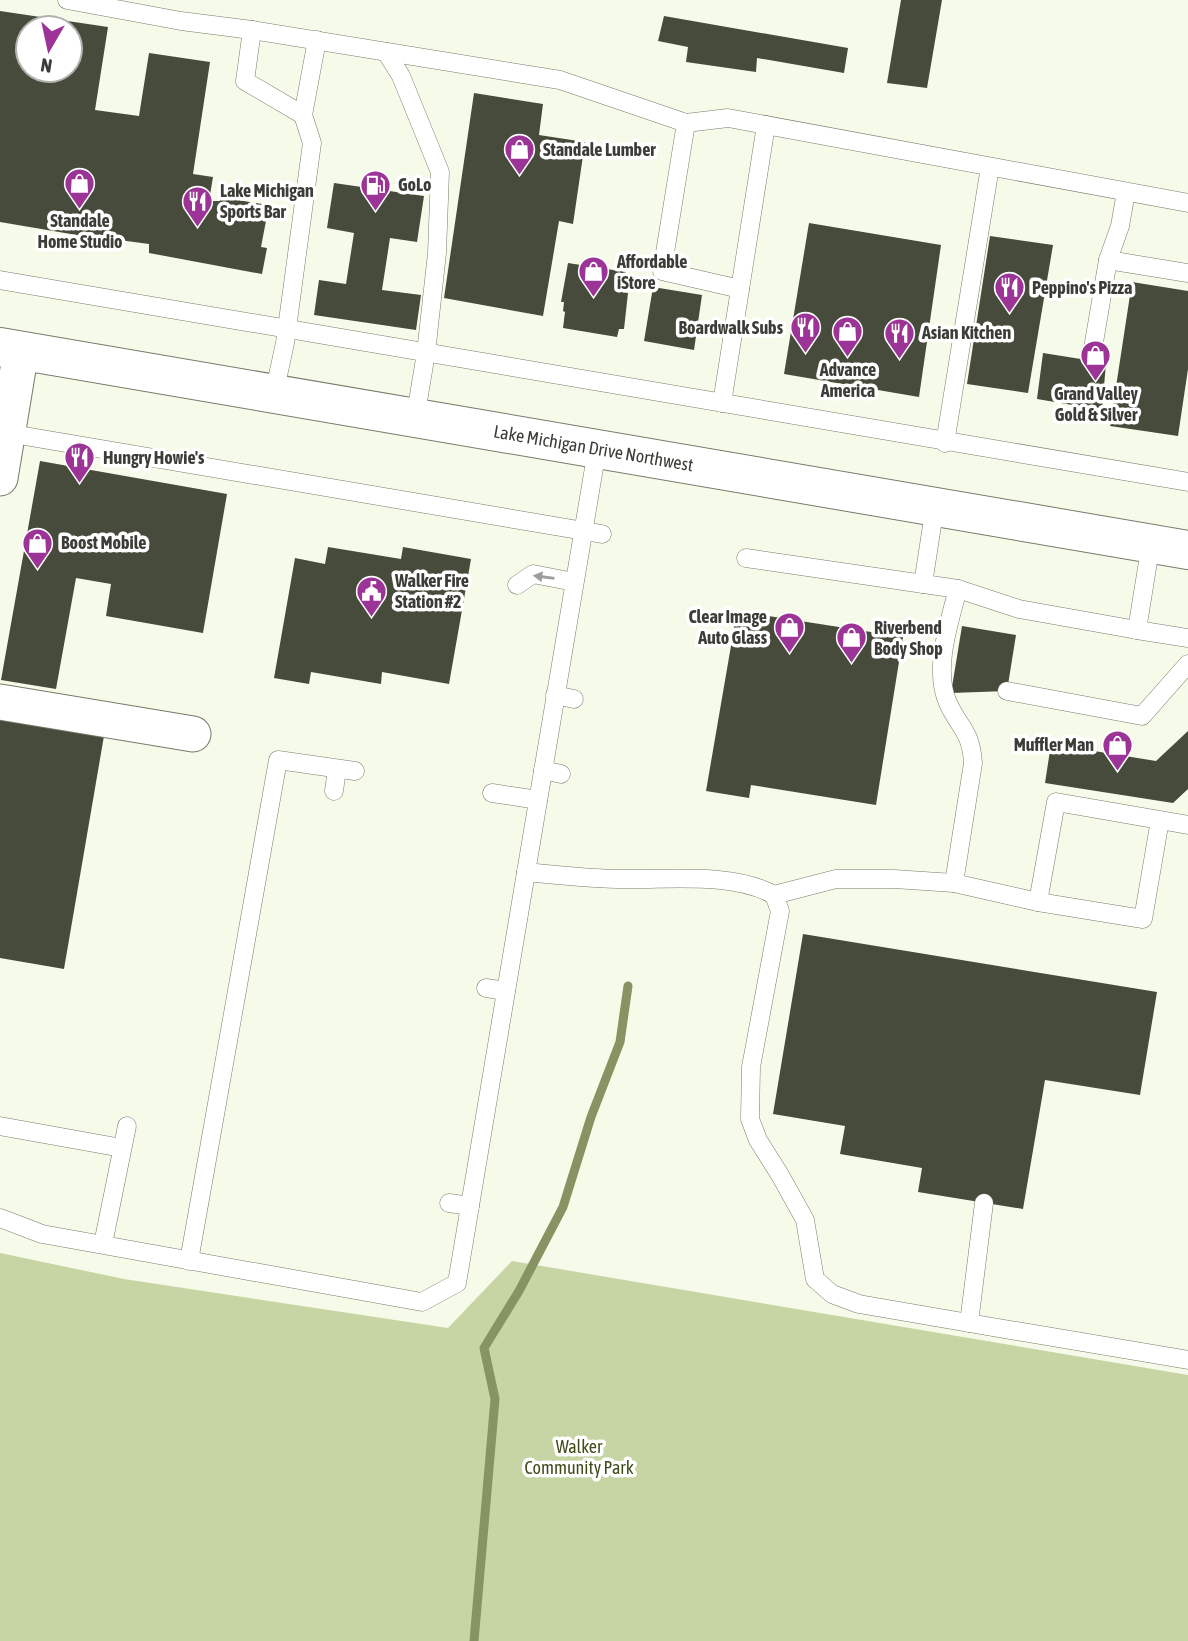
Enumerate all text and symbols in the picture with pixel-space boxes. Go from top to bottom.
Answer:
north arrow [14,14,84,84]
text: N [39,54,54,78]
shop icon: Standale Lumber [503,133,537,177]
place label: Standale Lumber [543,139,656,160]
shop icon: Standale Home Studio [63,166,97,210]
fuel station icon: GoLo [358,168,392,212]
place label: GoLo [398,174,431,195]
place label: Lake Michigan Sports Bar [220,180,314,222]
restaurant icon: Lake Michigan Sports Bar [180,184,214,228]
place label: Standale Home Studio [37,210,123,252]
place label: Affordable iStore [616,251,688,293]
shop icon: Affordable iStore [577,255,611,299]
restaurant icon: Peppino's Pizza [992,271,1026,315]
place label: Peppino's Pizza [1032,277,1132,298]
restaurant icon: Boardwalk Subs [789,311,823,355]
shop icon: Advance America [831,315,865,359]
restaurant icon: Asian Kitchen [882,316,916,360]
place label: Boardwalk Subs [679,317,784,338]
place label: Asian Kitchen [921,322,1011,343]
shop icon: Grand Valley Gold & Silver [1079,339,1113,383]
place label: Advance America [819,359,876,401]
place label: Grand Valley Gold & Silver [1054,383,1139,425]
street label: Lake Michigan Drive Northwest [492,421,695,475]
restaurant icon: Hungry Howie's [63,441,97,485]
place label: Hungry Howie's [103,447,205,468]
shop icon: Boost Mobile [21,526,55,570]
place label: Boost Mobile [61,532,146,553]
place label: Walker Fire Station #2 [394,570,469,612]
one-way arrow [533,571,555,582]
public building icon: Walker Fire Station #2 [355,574,389,618]
place label: Clear Image Auto Glass [689,606,768,648]
shop icon: Clear Image Auto Glass [773,610,807,654]
place label: Riverbend Body Shop [874,617,943,659]
shop icon: Riverbend Body Shop [834,621,868,665]
shop icon: Muffler Man [1100,728,1134,772]
place label: Muffler Man [1014,734,1094,755]
park label: Walker Community Park [524,1436,634,1478]

